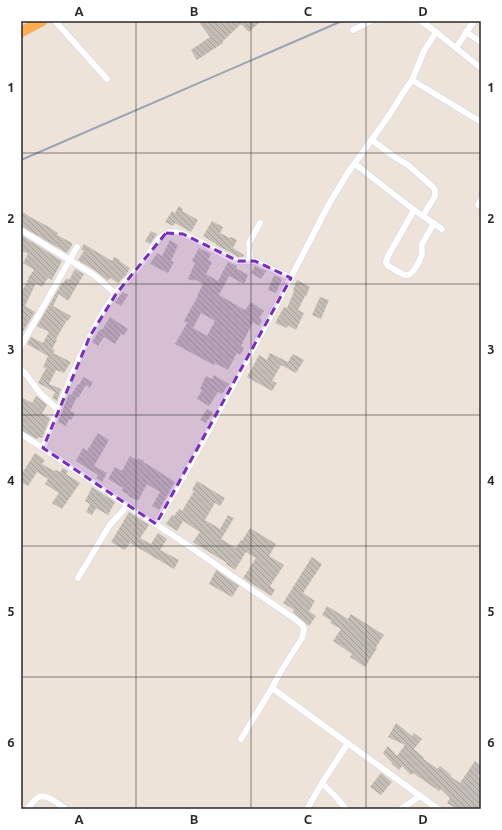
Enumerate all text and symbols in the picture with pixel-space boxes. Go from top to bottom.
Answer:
text: A [74,4,84,18]
text: B [190,4,199,18]
text: C [304,4,313,18]
text: D [418,4,428,18]
text: 1 [7,80,15,94]
text: 1 [487,80,495,94]
text: 2 [7,211,15,225]
text: 2 [487,211,495,225]
text: 3 [7,342,15,356]
text: 3 [487,342,495,356]
text: 4 [7,473,15,487]
text: 4 [487,473,495,487]
text: 5 [7,604,15,618]
text: 5 [487,604,495,618]
text: 6 [7,735,15,749]
text: 6 [487,735,495,749]
text: A [74,812,84,826]
text: B [190,812,199,826]
text: C [304,812,313,826]
text: D [418,812,428,826]

